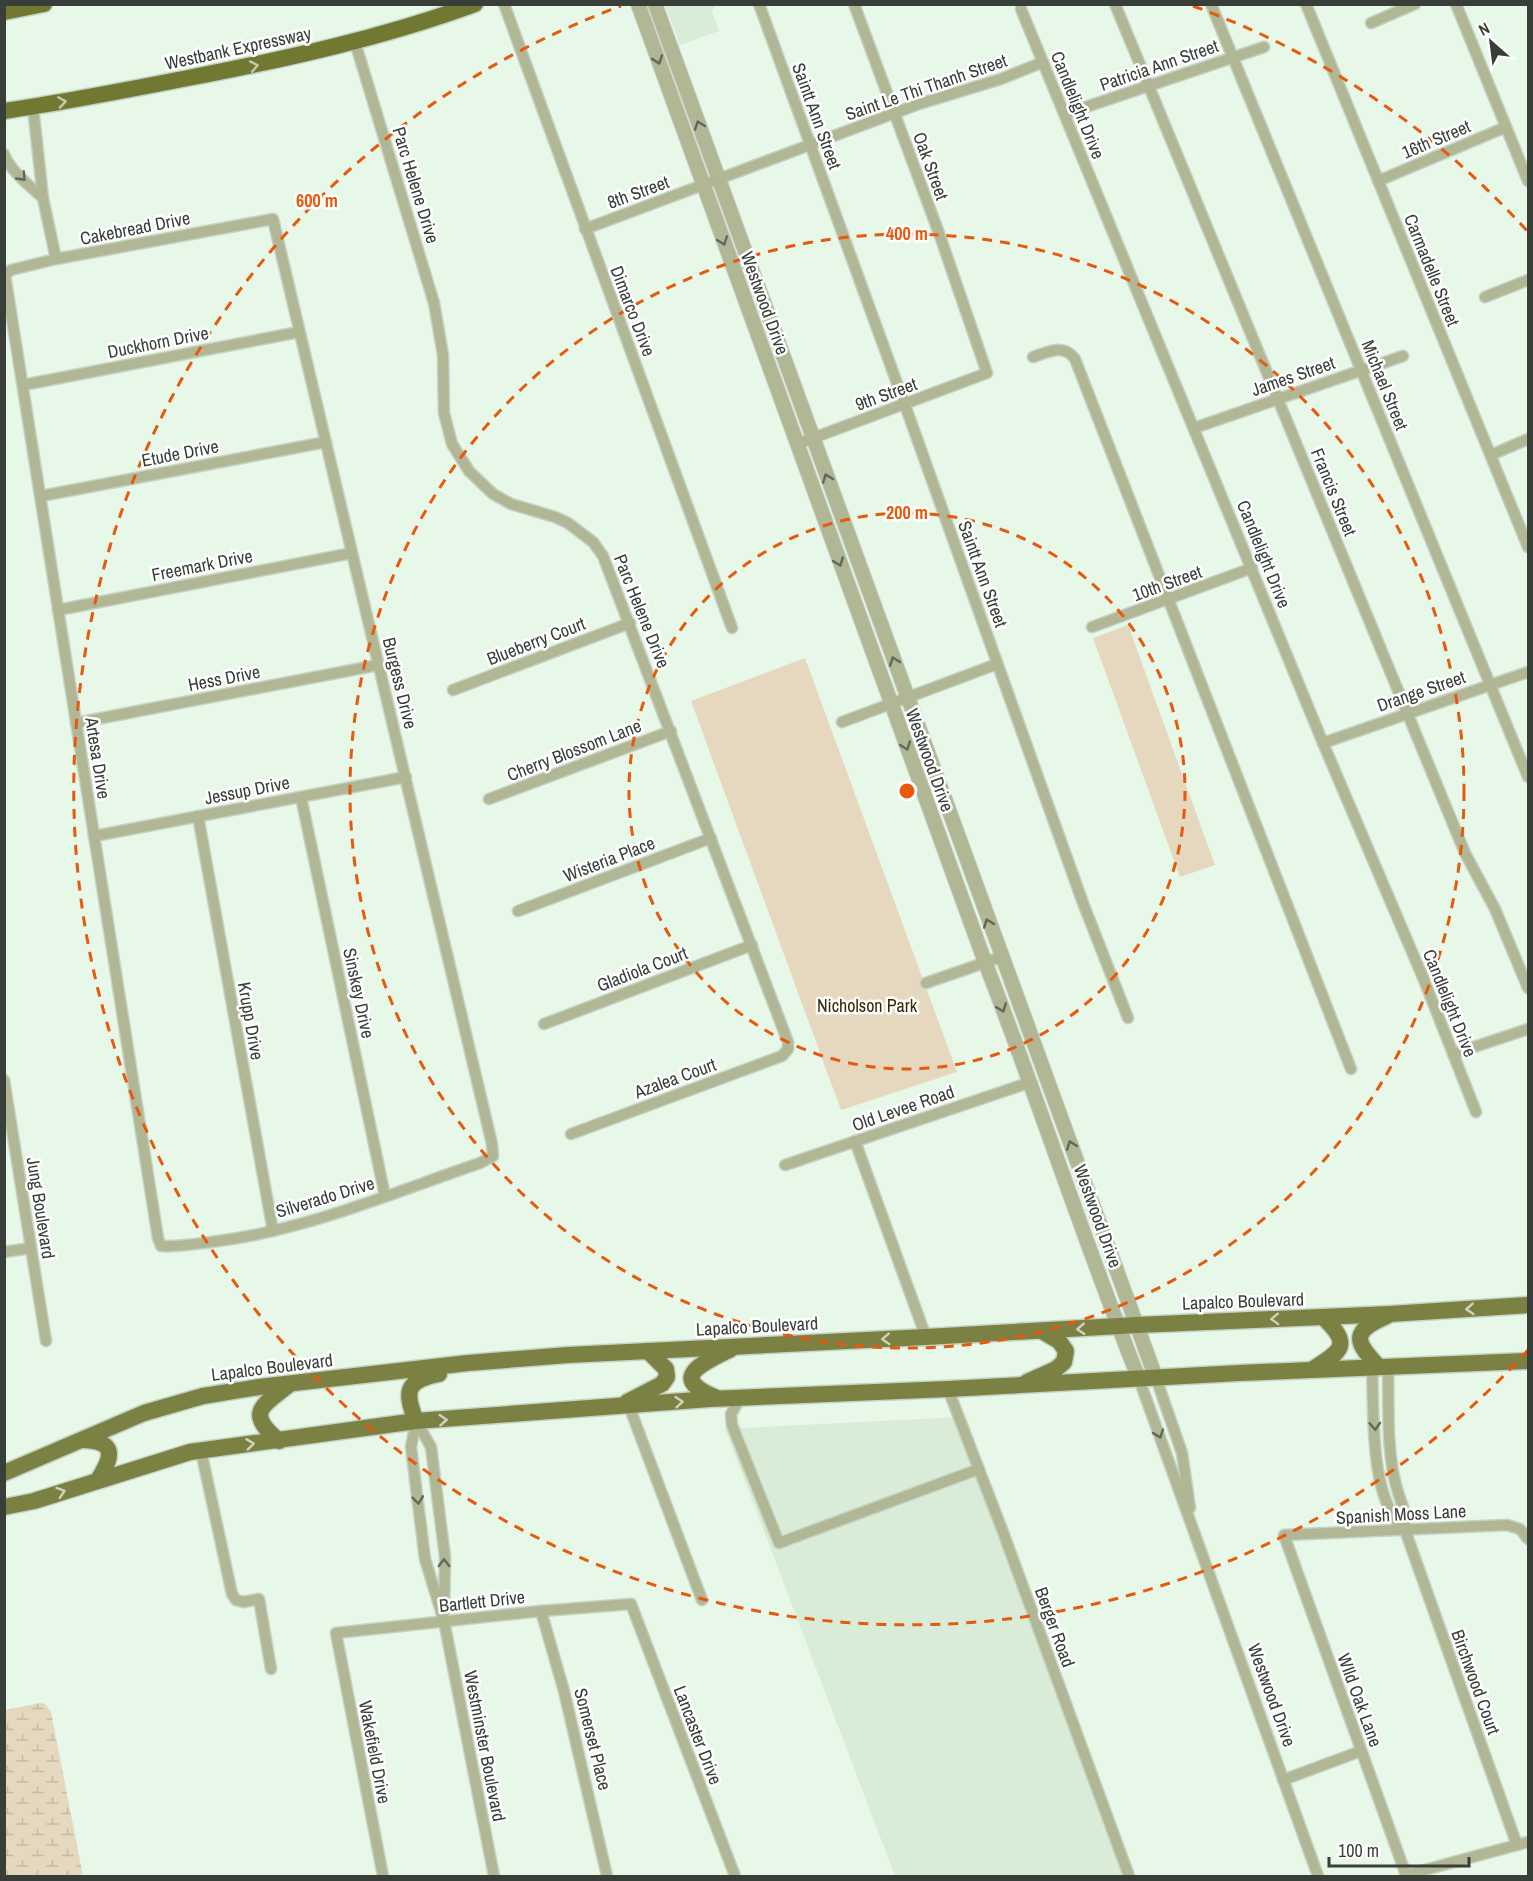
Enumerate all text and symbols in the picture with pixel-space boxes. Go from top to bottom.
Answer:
north arrow [1461,12,1521,72]
text: N [1475,17,1493,41]
street label: Westbank Expressway [163,20,314,76]
street label: Patricia Ann Street [1096,33,1222,97]
street label: Candlelight Drive [1045,47,1111,163]
street label: Saint Le Thi Thanh Street [842,48,1010,126]
one-way arrow [650,54,663,65]
street label: Saintt Ann Street [786,59,848,173]
one-way arrow [249,60,259,73]
one-way arrow [58,96,67,108]
street label: 16th Street [1398,113,1474,165]
one-way arrow [693,120,706,131]
street label: Parc Helene Drive [386,124,446,246]
street label: Oak Street [907,129,955,203]
street label: 8th Street [604,169,672,215]
one-way arrow [14,170,25,181]
text: 600 m [296,188,338,213]
street label: Cakebread Drive [78,205,192,251]
street label: Carmadelle Street [1398,210,1466,330]
text: 400 m [886,221,928,246]
one-way arrow [715,235,728,246]
street label: Westwood Drive [735,248,795,358]
street label: Dimarco Drive [604,262,662,360]
street label: Duckhorn Drive [105,320,211,364]
street label: Michael Street [1356,336,1414,434]
street label: James Street [1248,350,1338,402]
street label: 9th Street [852,371,920,417]
street label: Etude Drive [139,433,221,473]
street label: Francis Street [1305,444,1363,540]
one-way arrow [821,473,834,483]
street label: Candlelight Drive [1231,496,1297,612]
text: 200 m [886,500,928,525]
street label: Saintt Ann Street [952,517,1014,631]
street label: Freemark Drive [149,543,255,587]
street label: Parc Helene Drive [608,550,676,672]
one-way arrow [832,557,845,567]
street label: 10th Street [1129,559,1205,607]
street label: Blueberry Court [483,611,589,671]
street label: Burgess Drive [377,635,423,731]
one-way arrow [888,656,901,667]
street label: Hess Drive [186,659,262,697]
street label: Drange Street [1373,664,1469,718]
street label: Westwood Drive [900,705,960,815]
street label: Cherry Blossom Lane [503,713,645,787]
street label: Artesa Drive [79,715,117,800]
one-way arrow [898,740,911,751]
street label: Jessup Drive [202,770,292,810]
centre of rings [897,781,917,801]
street label: Wisteria Place [560,830,658,888]
one-way arrow [983,918,996,929]
street label: Gladiola Court [593,940,691,998]
street label: Sinskey Drive [337,945,381,1041]
street label: Candlelight Drive [1417,945,1483,1061]
street label: Krupp Drive [232,980,270,1062]
park label: Nicholson Park [817,993,918,1018]
one-way arrow [995,1001,1007,1012]
street label: Azalea Court [630,1052,719,1105]
street label: Old Levee Road [849,1079,957,1137]
one-way arrow [1066,1140,1078,1151]
street label: Jung Boulevard [21,1155,61,1261]
street label: Westwood Drive [1068,1161,1128,1271]
street label: Silverado Drive [273,1170,377,1224]
street label: Lapalco Boulevard [1181,1286,1305,1316]
one-way arrow [1466,1302,1475,1315]
street label: Lapalco Boulevard [695,1310,819,1342]
one-way arrow [1271,1312,1280,1325]
one-way arrow [1076,1323,1085,1336]
one-way arrow [881,1333,890,1346]
street label: Lapalco Boulevard [210,1347,334,1387]
one-way arrow [675,1396,684,1409]
one-way arrow [438,1413,447,1426]
one-way arrow [1368,1421,1381,1430]
one-way arrow [1151,1429,1164,1439]
one-way arrow [245,1439,254,1451]
one-way arrow [55,1487,66,1499]
one-way arrow [411,1495,423,1505]
street label: Spanish Moss Lane [1335,1498,1467,1530]
one-way arrow [438,1558,450,1567]
street label: Berger Road [1029,1583,1081,1671]
street label: Bartlett Drive [438,1584,526,1618]
street label: Birchwood Court [1445,1626,1507,1738]
street label: Westwood Drive [1242,1640,1302,1750]
street label: WIld Oak Lane [1332,1650,1388,1750]
street label: Westminster Boulevard [458,1668,512,1824]
street label: Lancaster Drive [668,1682,728,1788]
street label: Somerset Place [568,1685,618,1793]
street label: Wakefield Drive [353,1698,397,1806]
scale bar [1329,1830,1468,1868]
text: 100 m [1338,1838,1379,1863]

